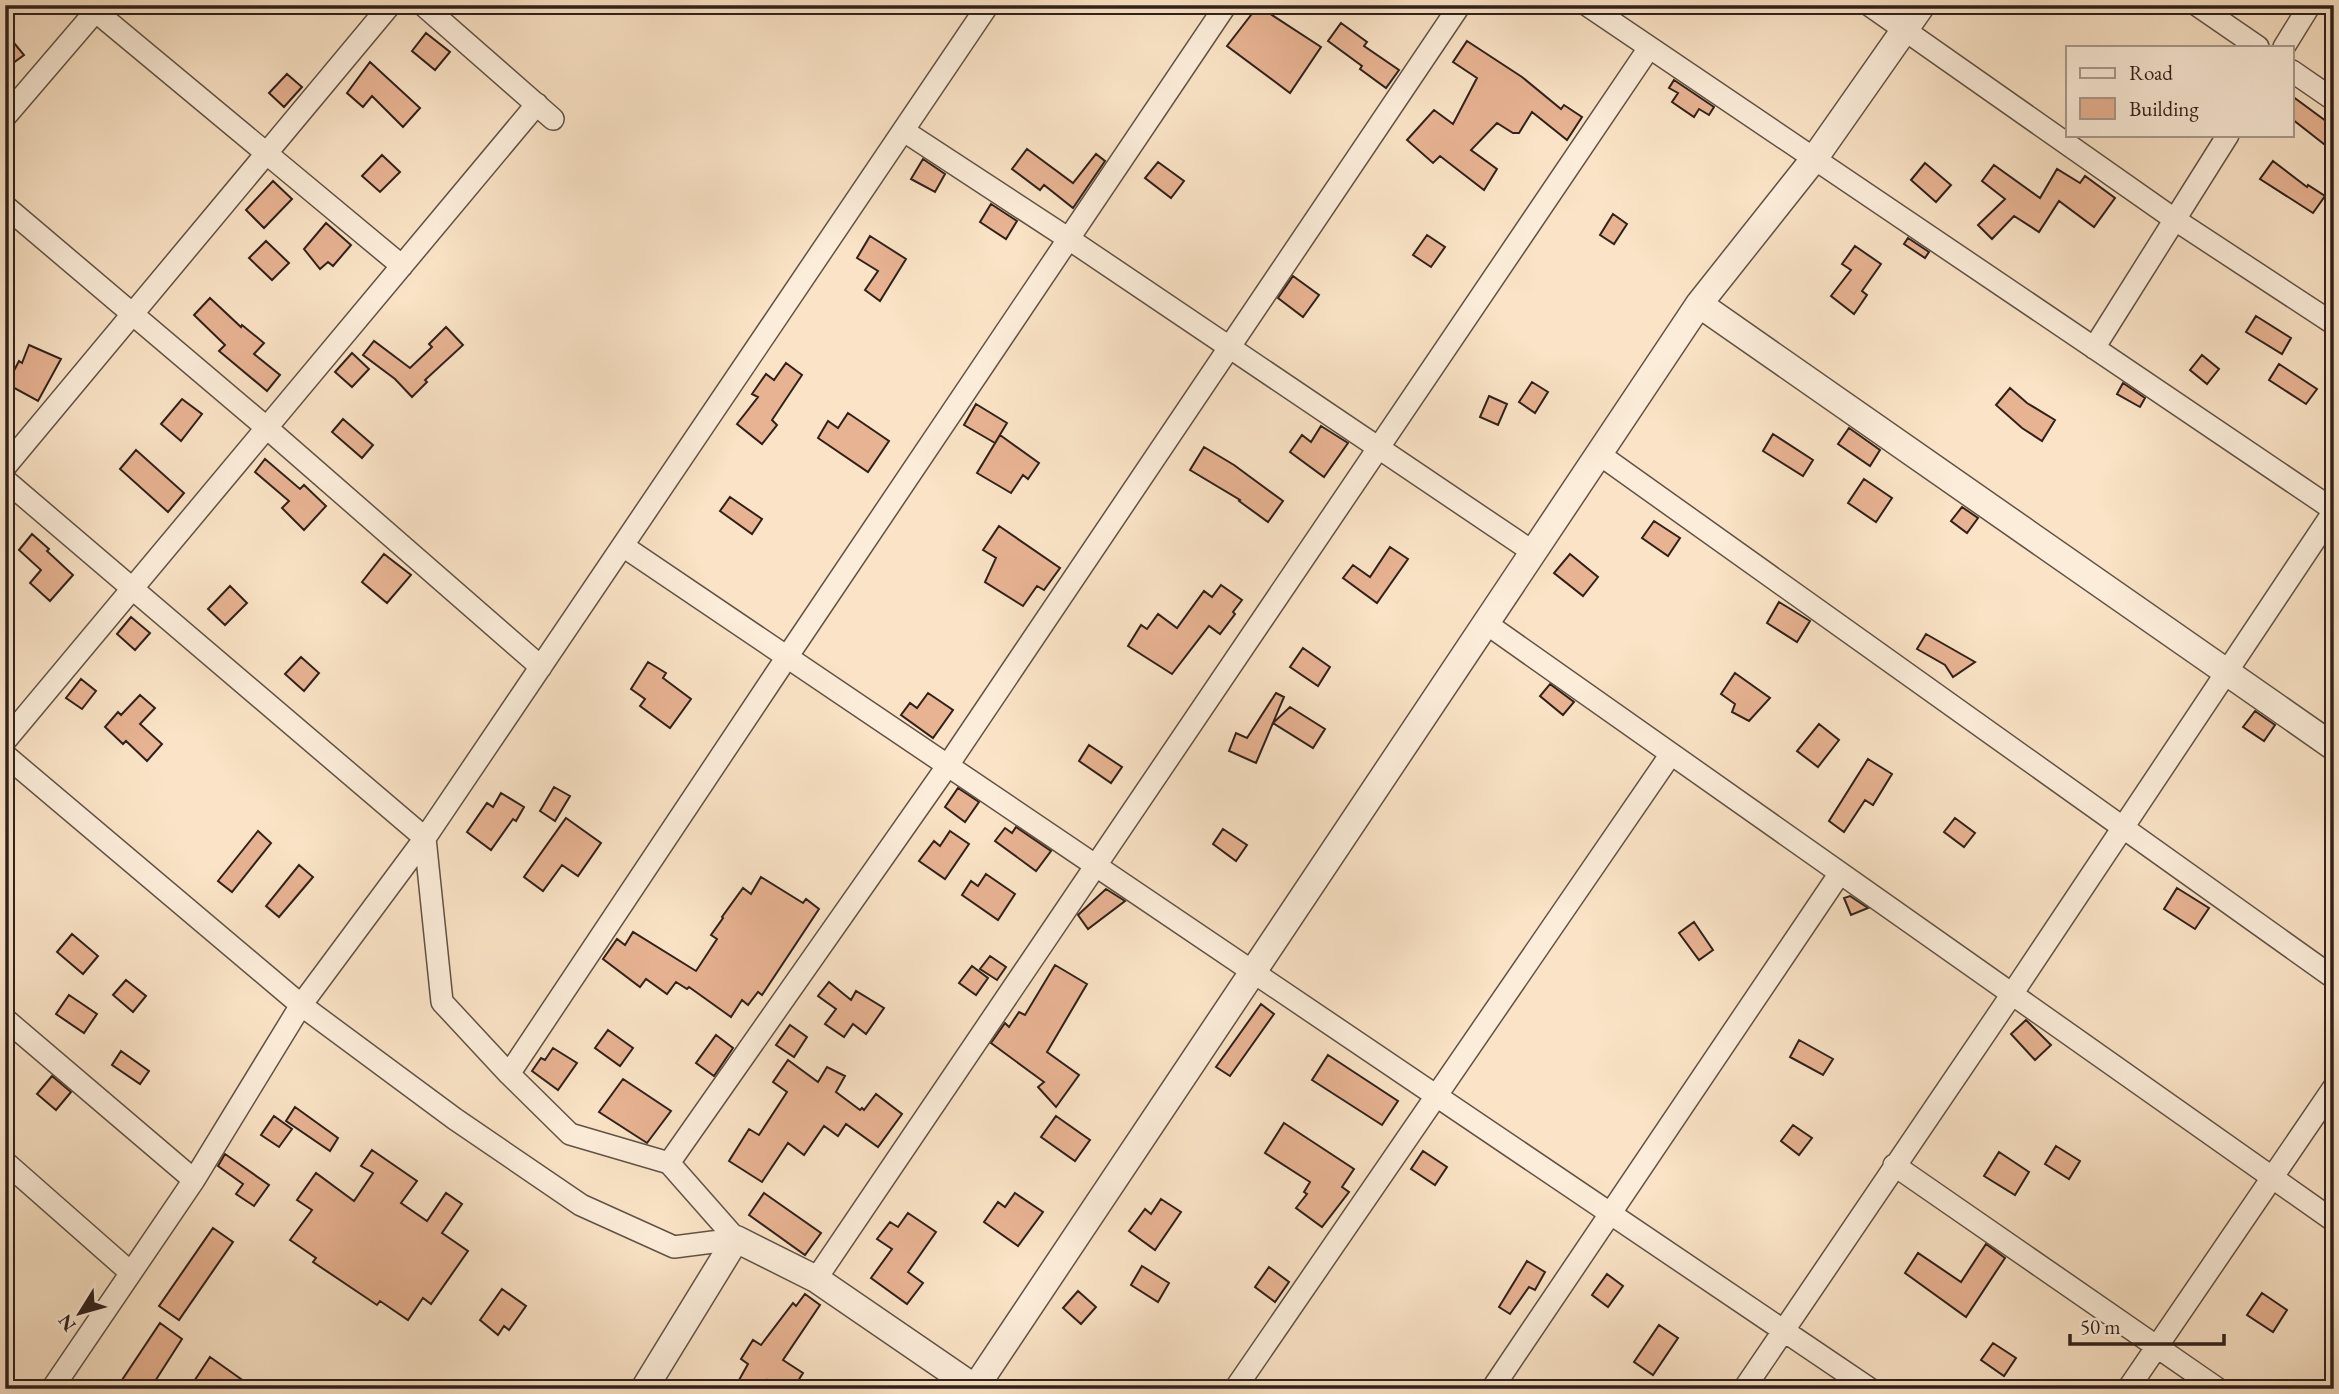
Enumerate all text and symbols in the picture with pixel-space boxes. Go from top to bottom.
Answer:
legend [2066,46,2294,136]
text: Road [2129,59,2173,86]
text: Building [2129,95,2199,122]
north arrow [46,1278,116,1348]
scale bar [2070,1303,2224,1347]
text: N [52,1309,81,1337]
text: 50 m [2080,1313,2121,1340]

